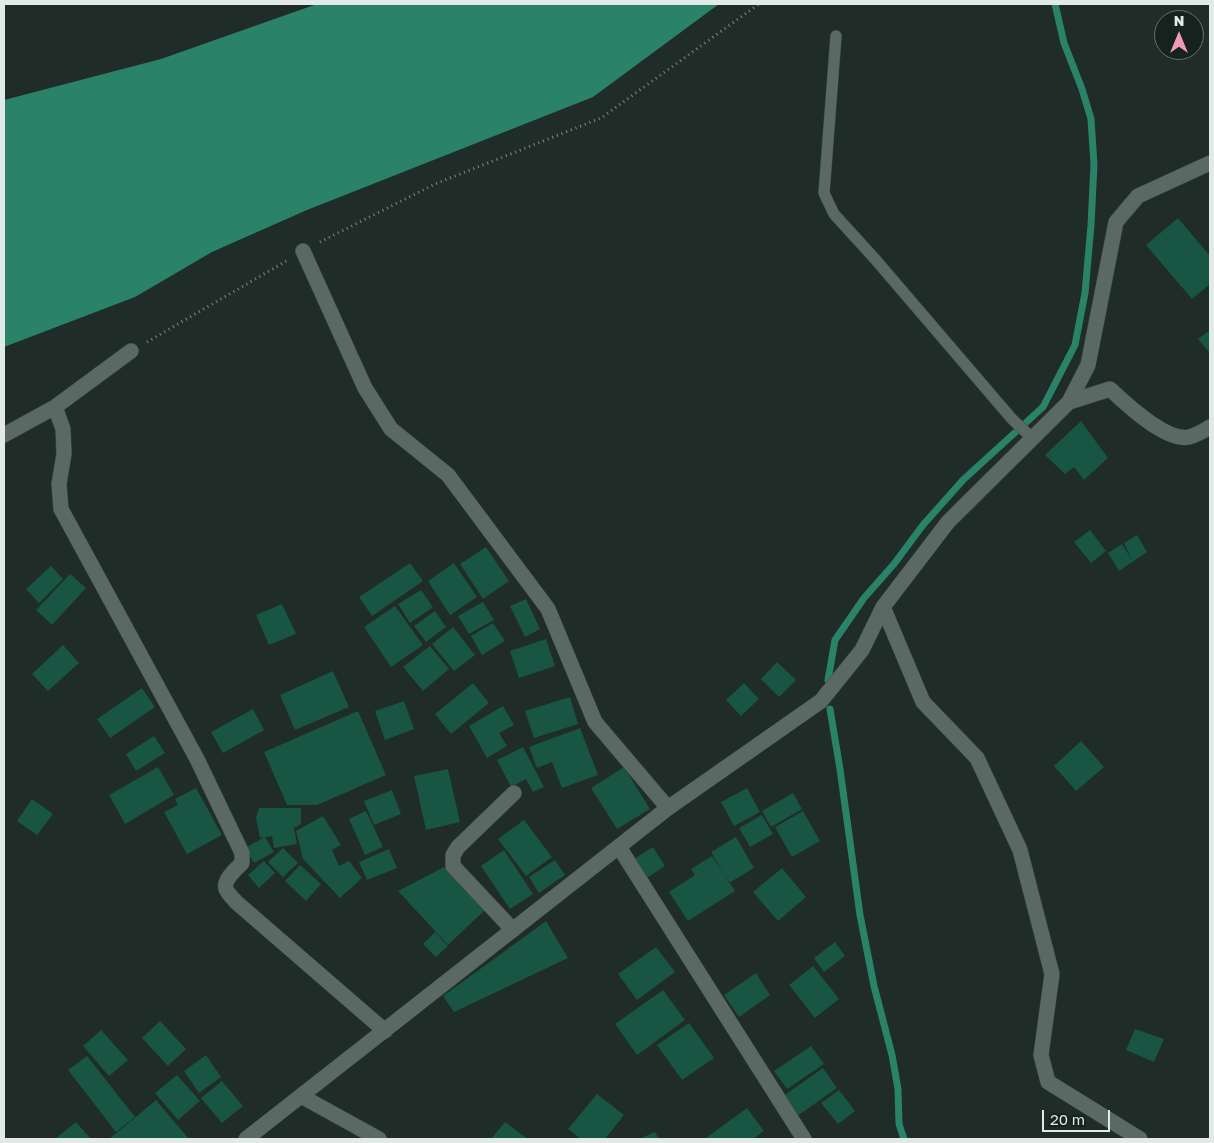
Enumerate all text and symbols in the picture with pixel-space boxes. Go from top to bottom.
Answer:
north arrow [1154,10,1204,60]
text: N [1174,12,1184,29]
scale bar [1044,1100,1112,1132]
text: 20 m [1050,1110,1085,1128]

